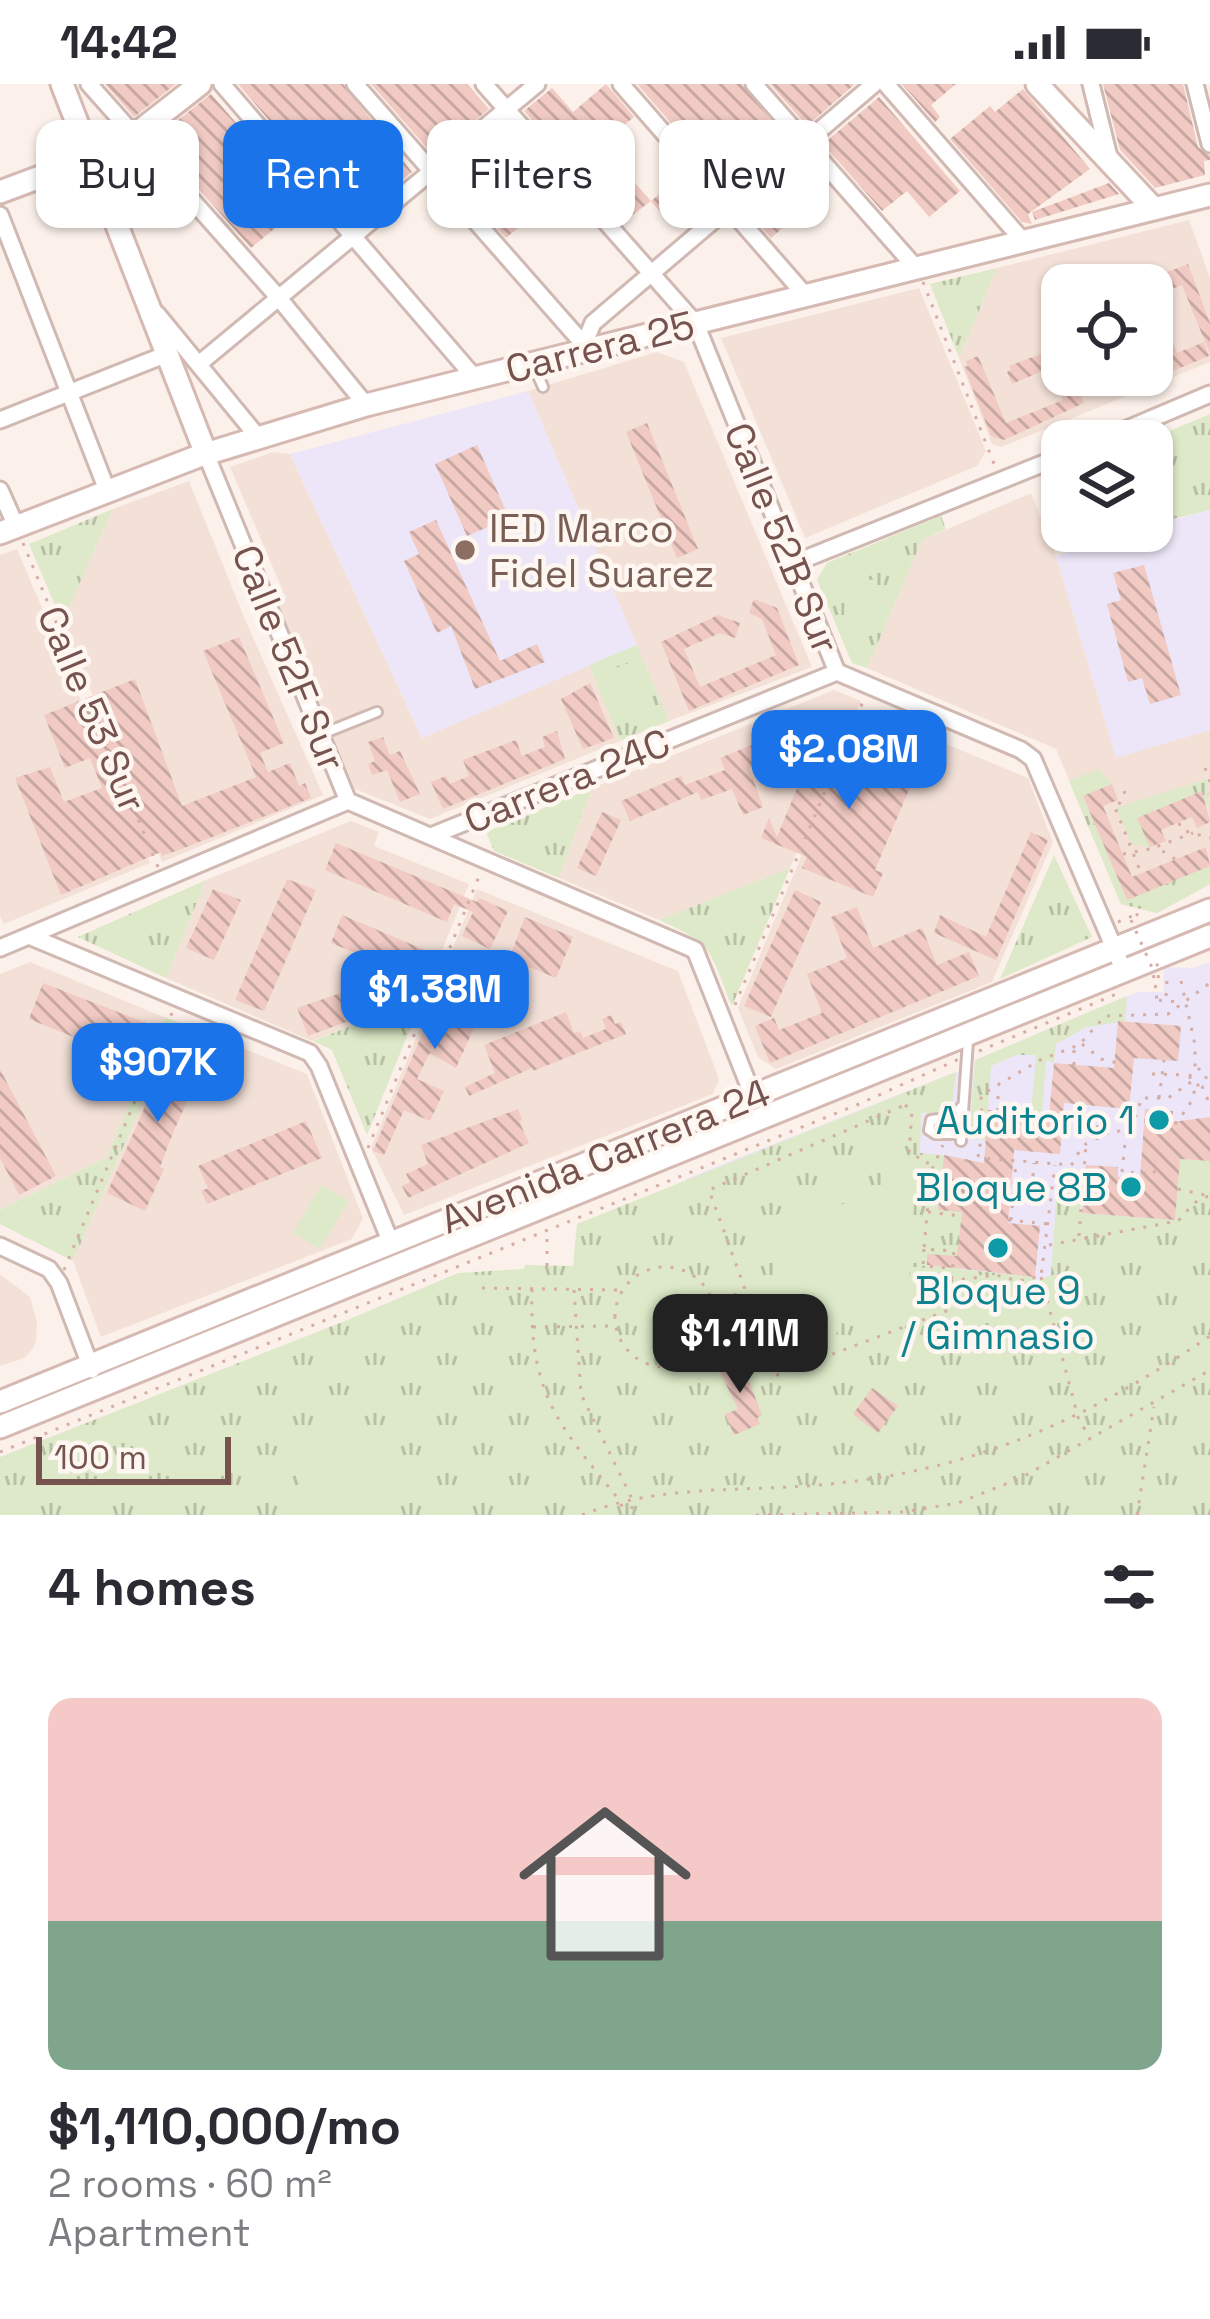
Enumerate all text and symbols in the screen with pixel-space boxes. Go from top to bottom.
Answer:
text: 14:42 [60,14,178,71]
chip: Buy [36,120,199,228]
chip: Rent [223,120,403,228]
chip: Filters [427,120,635,228]
chip: New [659,120,829,228]
map controls [1041,264,1173,552]
button: locate [1041,264,1173,396]
street label: Carrera 25 [501,300,699,394]
street label: Calle 52B Sur [713,415,851,661]
button: layers [1041,420,1173,552]
place label: IED Marco Fidel Suarez [489,504,714,598]
marker: IED Marco Fidel Suarez [452,537,478,563]
street label: Calle 52F Sur [221,538,357,778]
street label: Calle 53 Sur [27,599,157,819]
pin: $2.08M [751,710,947,812]
street label: Carrera 24C [457,718,677,844]
text: $2.08M [778,724,920,773]
pin: $1.38M [337,950,533,1052]
text: $1.38M [368,964,502,1013]
pin: $907K [74,1023,242,1125]
text: $907K [99,1037,217,1086]
street label: Avenida Carrera 24 [433,1068,777,1244]
place label: Auditorio 1 [936,1096,1135,1145]
marker: Auditorio 1 [1146,1107,1172,1133]
place label: Bloque 8B [915,1163,1107,1212]
marker: Bloque 8B [1118,1174,1144,1200]
marker: Bloque 9 / Gimnasio [985,1235,1011,1261]
place label: Bloque 9 / Gimnasio [901,1266,1095,1360]
pin: $1.11M [642,1294,838,1396]
text: $1.11M [680,1308,800,1357]
scale bar [36,1431,231,1484]
text: 100 m [54,1437,147,1479]
icon: filters [1096,1554,1162,1620]
text: 4 homes [48,1555,256,1620]
icon: home [497,1776,713,1992]
text: $1,110,000/mo [48,2094,401,2159]
text: 2 rooms · 60 m² [48,2159,332,2208]
text: Apartment [48,2208,251,2257]

